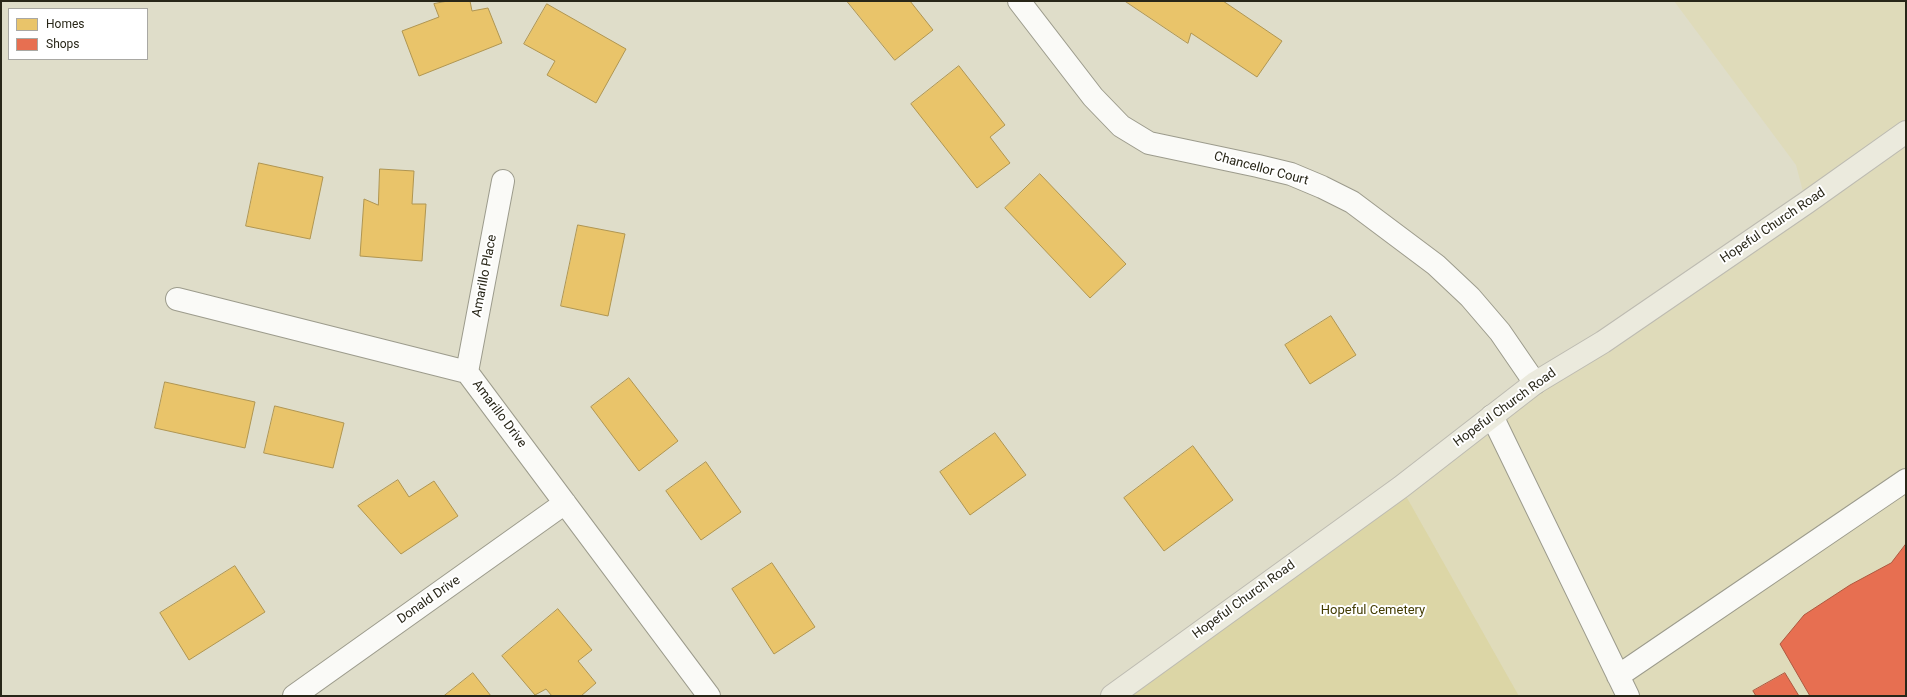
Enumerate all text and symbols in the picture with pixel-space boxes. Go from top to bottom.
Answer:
legend [8,8,148,60]
text: Homes [46,17,84,31]
text: Shops [46,37,80,51]
street label: Chancellor Court [1212,149,1310,189]
street label: Hopeful Church Road [1718,185,1828,267]
street label: Amarillo Place [469,233,501,319]
street label: Hopeful Church Road [1451,366,1559,450]
street label: Amarillo Drive [468,377,530,451]
street label: Hopeful Church Road [1190,558,1298,642]
street label: Donald Drive [395,573,463,627]
park label: Hopeful Cemetery [1321,603,1425,619]

